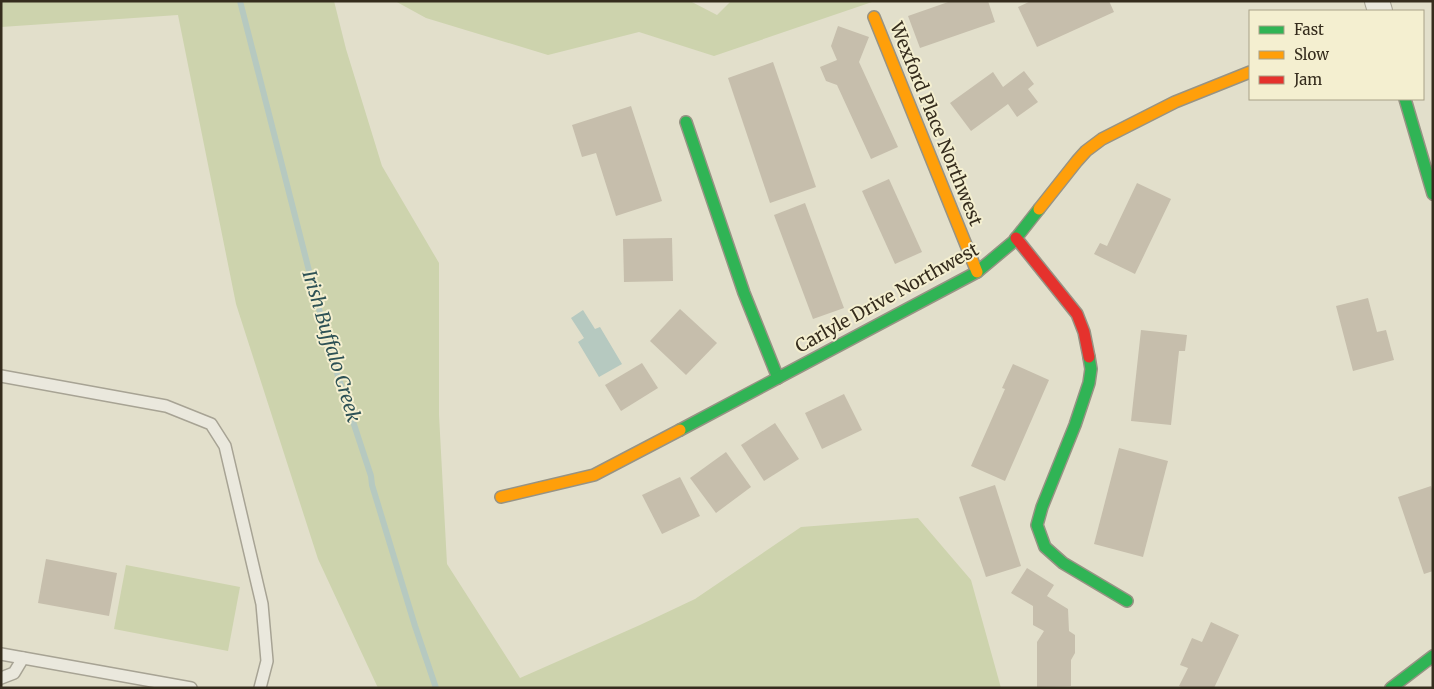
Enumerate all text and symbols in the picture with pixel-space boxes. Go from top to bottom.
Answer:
legend [1249,10,1424,100]
street label: Wexford Place Northwest [885,18,988,229]
text: Fast [1294,20,1324,39]
text: Slow [1294,45,1329,64]
text: Jam [1293,70,1322,89]
street label: Carlyle Drive Northwest [791,238,982,358]
water label: Irish Buffalo Creek [297,267,367,425]

